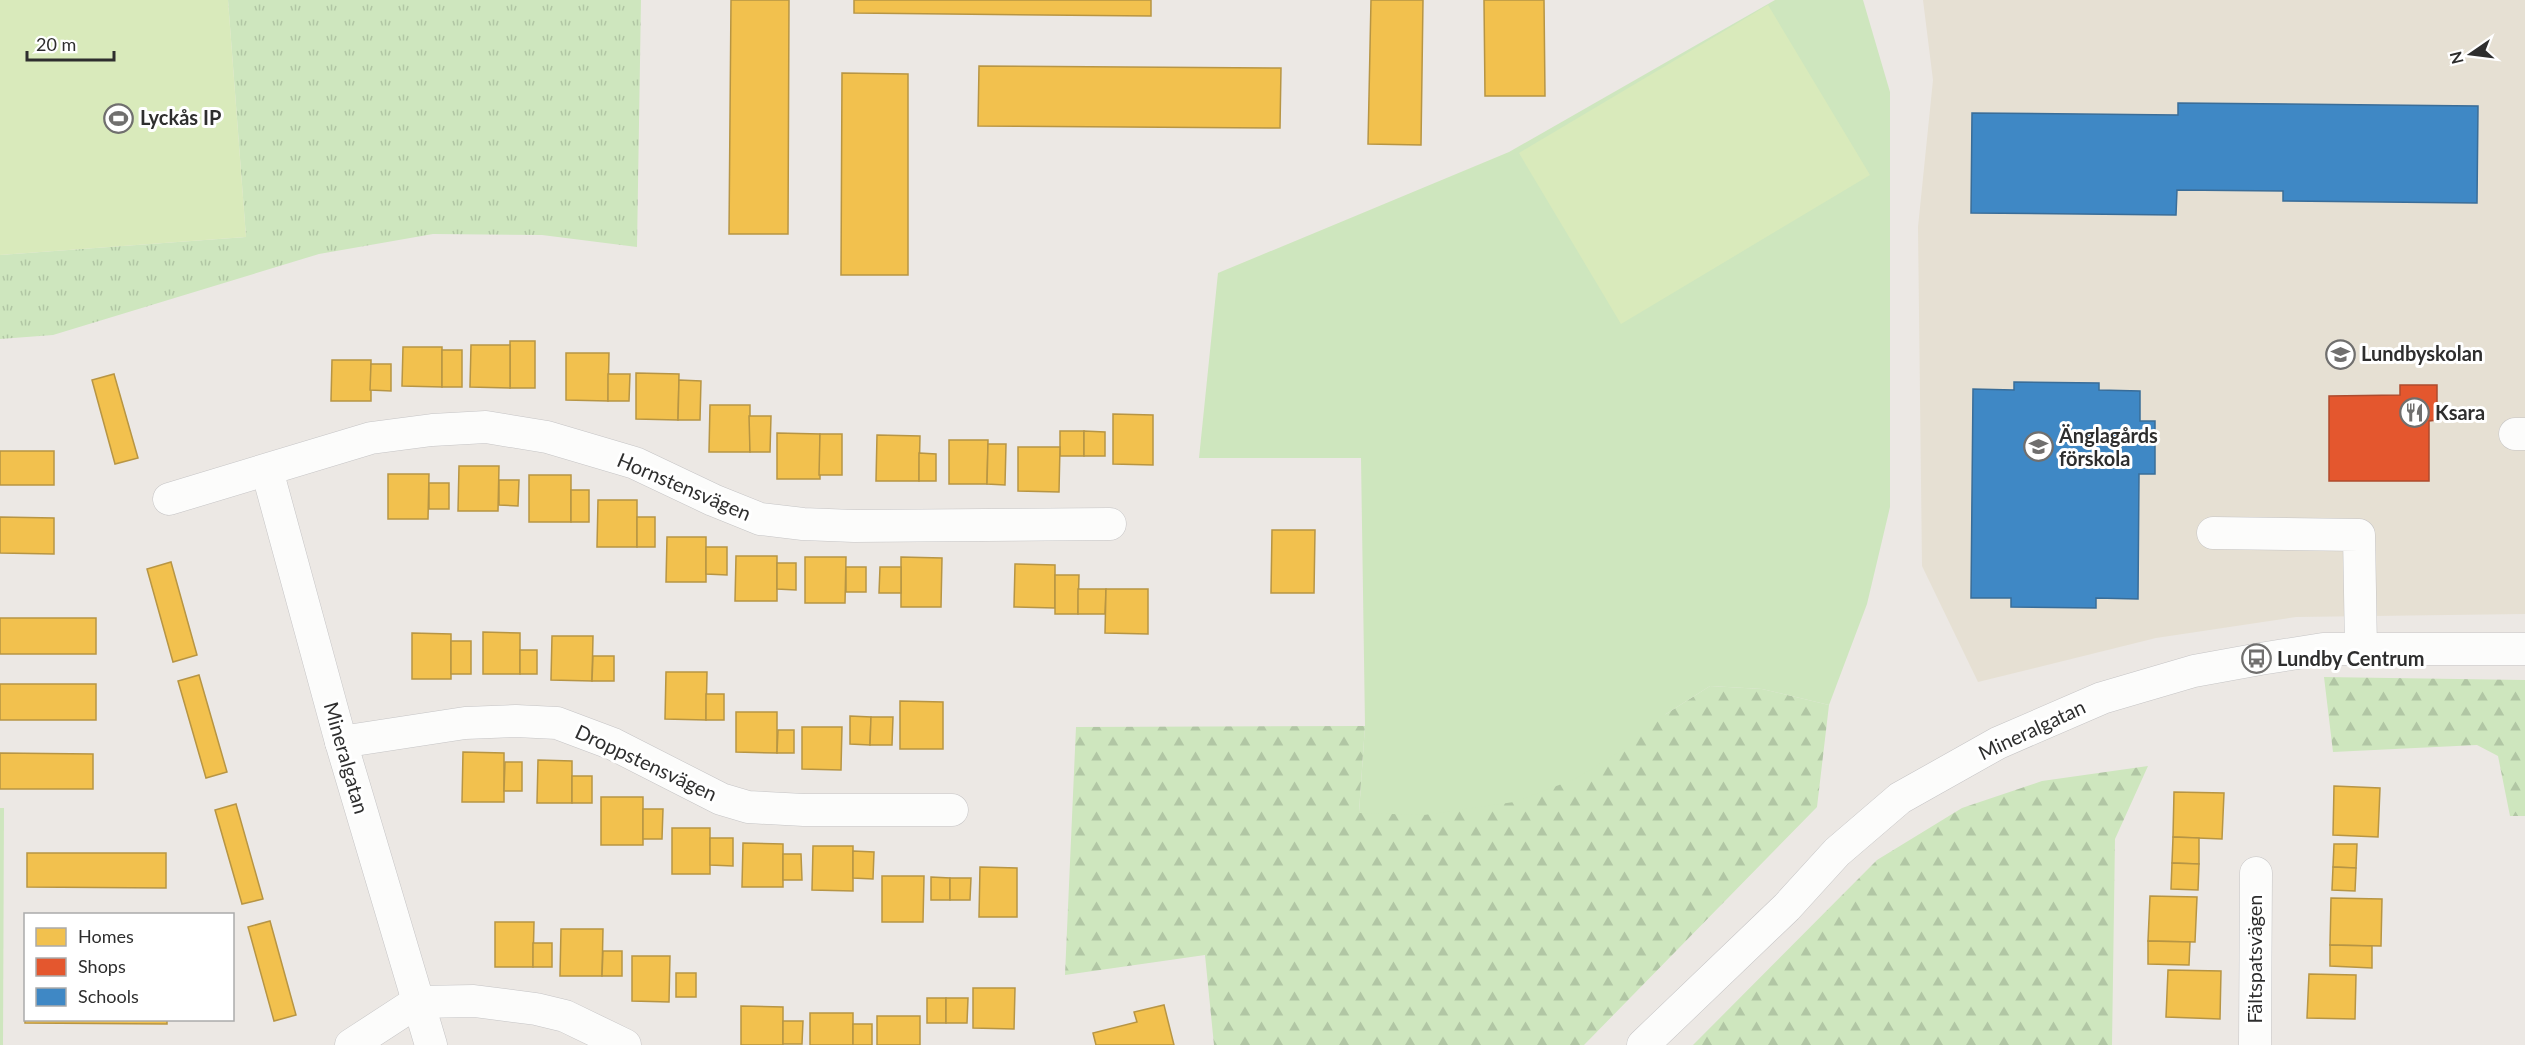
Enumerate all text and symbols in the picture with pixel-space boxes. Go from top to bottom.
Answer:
scale bar [27,24,114,62]
north arrow [2441,24,2501,84]
text: 20 m [36,33,76,55]
text: N [2445,49,2467,66]
sports icon: Lyckås IP [103,102,135,134]
place label: Lyckås IP [140,105,221,129]
school or university icon: Lundbyskolan [2324,338,2356,370]
place label: Lundbyskolan [2361,341,2483,365]
restaurant icon: Ksara [2398,397,2430,429]
place label: Ksara [2435,400,2485,424]
place label: Änglagårds förskola [2058,423,2158,470]
school or university icon: Änglagårds förskola [2022,431,2054,463]
street label: Hornstensvägen [614,447,755,525]
bus stop icon: Lundby Centrum [2240,643,2272,675]
place label: Lundby Centrum [2277,646,2425,670]
street label: Mineralgatan [1974,694,2089,764]
street label: Mineralgatan [320,699,374,816]
street label: Droppstensvägen [572,719,721,805]
street label: Fältspatsvägen [2242,894,2266,1024]
legend [24,913,234,1021]
text: Homes [78,925,134,947]
text: Shops [78,955,126,977]
text: Schools [78,985,139,1007]

